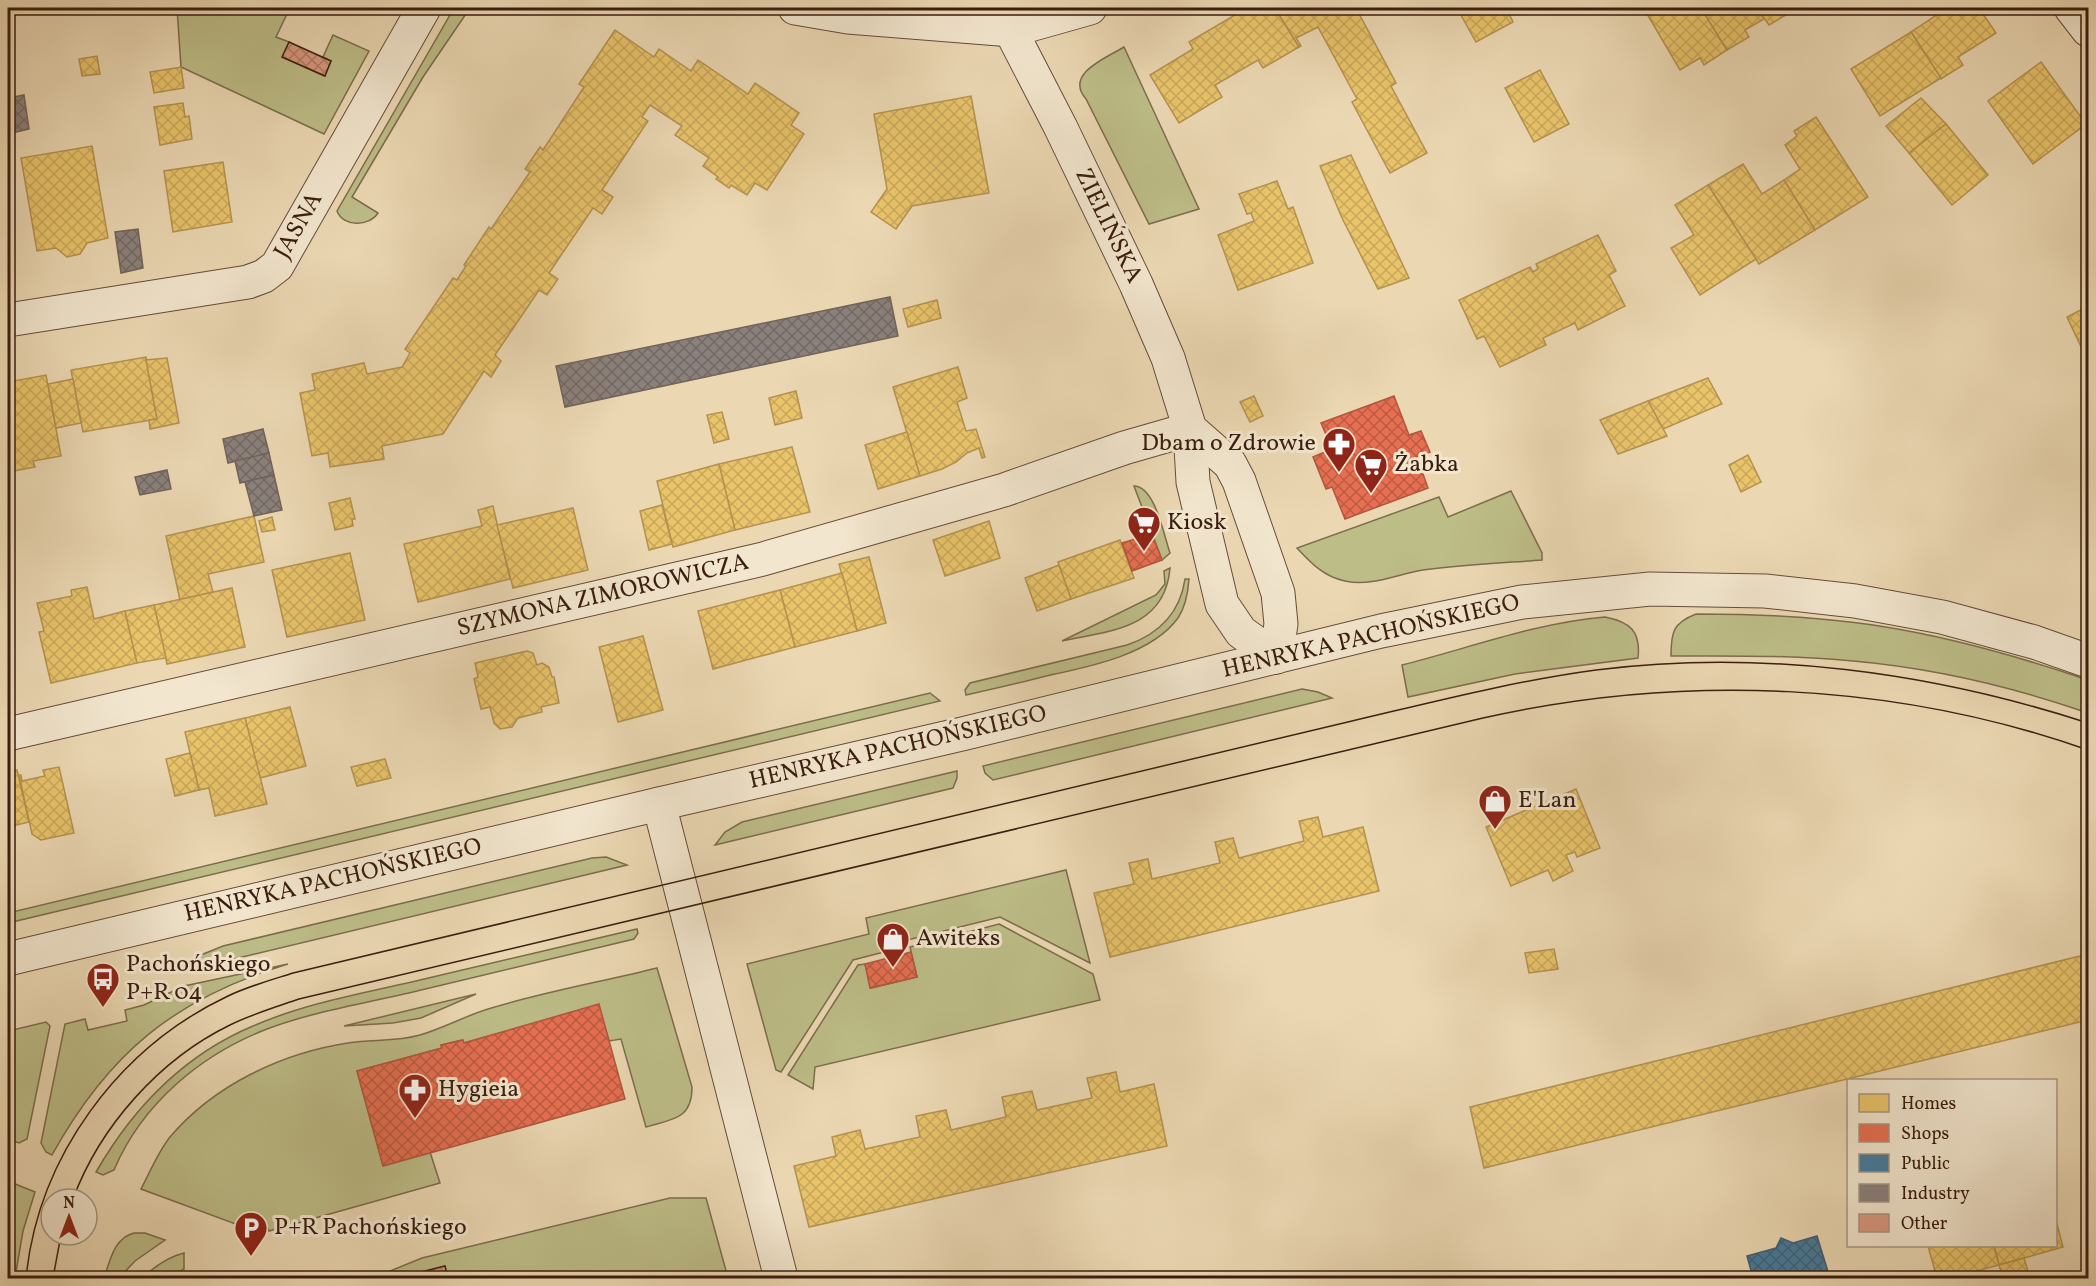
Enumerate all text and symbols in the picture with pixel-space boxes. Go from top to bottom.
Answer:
street label: ZIELIŃSKA [1065,163,1151,289]
street label: JASNA [266,186,332,266]
pharmacy icon: Dbam o Zdrowie [1321,426,1357,473]
place label: Dbam o Zdrowie [1141,427,1316,461]
supermarket icon: Żabka [1353,447,1389,494]
place label: Żabka [1394,448,1459,482]
supermarket icon: Kiosk [1126,505,1162,552]
place label: Kiosk [1167,506,1227,540]
street label: SZYMONA ZIMOROWICZA [454,546,752,646]
street label: HENRYKA PACHOŃSKIEGO [1219,586,1523,688]
street label: HENRYKA PACHOŃSKIEGO [746,697,1050,799]
shop icon: E'Lan [1477,783,1513,830]
place label: E'Lan [1518,784,1577,818]
street label: HENRYKA PACHOŃSKIEGO [181,830,485,932]
shop icon: Awiteks [875,921,911,968]
place label: Awiteks [916,922,1000,956]
place label: Pachońskiego P+R 04 [126,948,270,1010]
bus stop icon: Pachońskiego P+R 04 [85,961,121,1008]
pharmacy icon: Hygieia [397,1072,433,1119]
place label: Hygieia [438,1073,519,1107]
legend [1847,1079,2057,1247]
text: Homes [1901,1092,1956,1117]
text: Shops [1901,1122,1949,1147]
text: Public [1901,1152,1950,1177]
text: Industry [1901,1182,1970,1207]
north arrow [39,1187,99,1247]
text: N [63,1193,75,1215]
parking icon: P+R Pachońskiego [233,1210,269,1257]
place label: P+R Pachońskiego [274,1211,467,1245]
text: Other [1901,1212,1948,1237]

